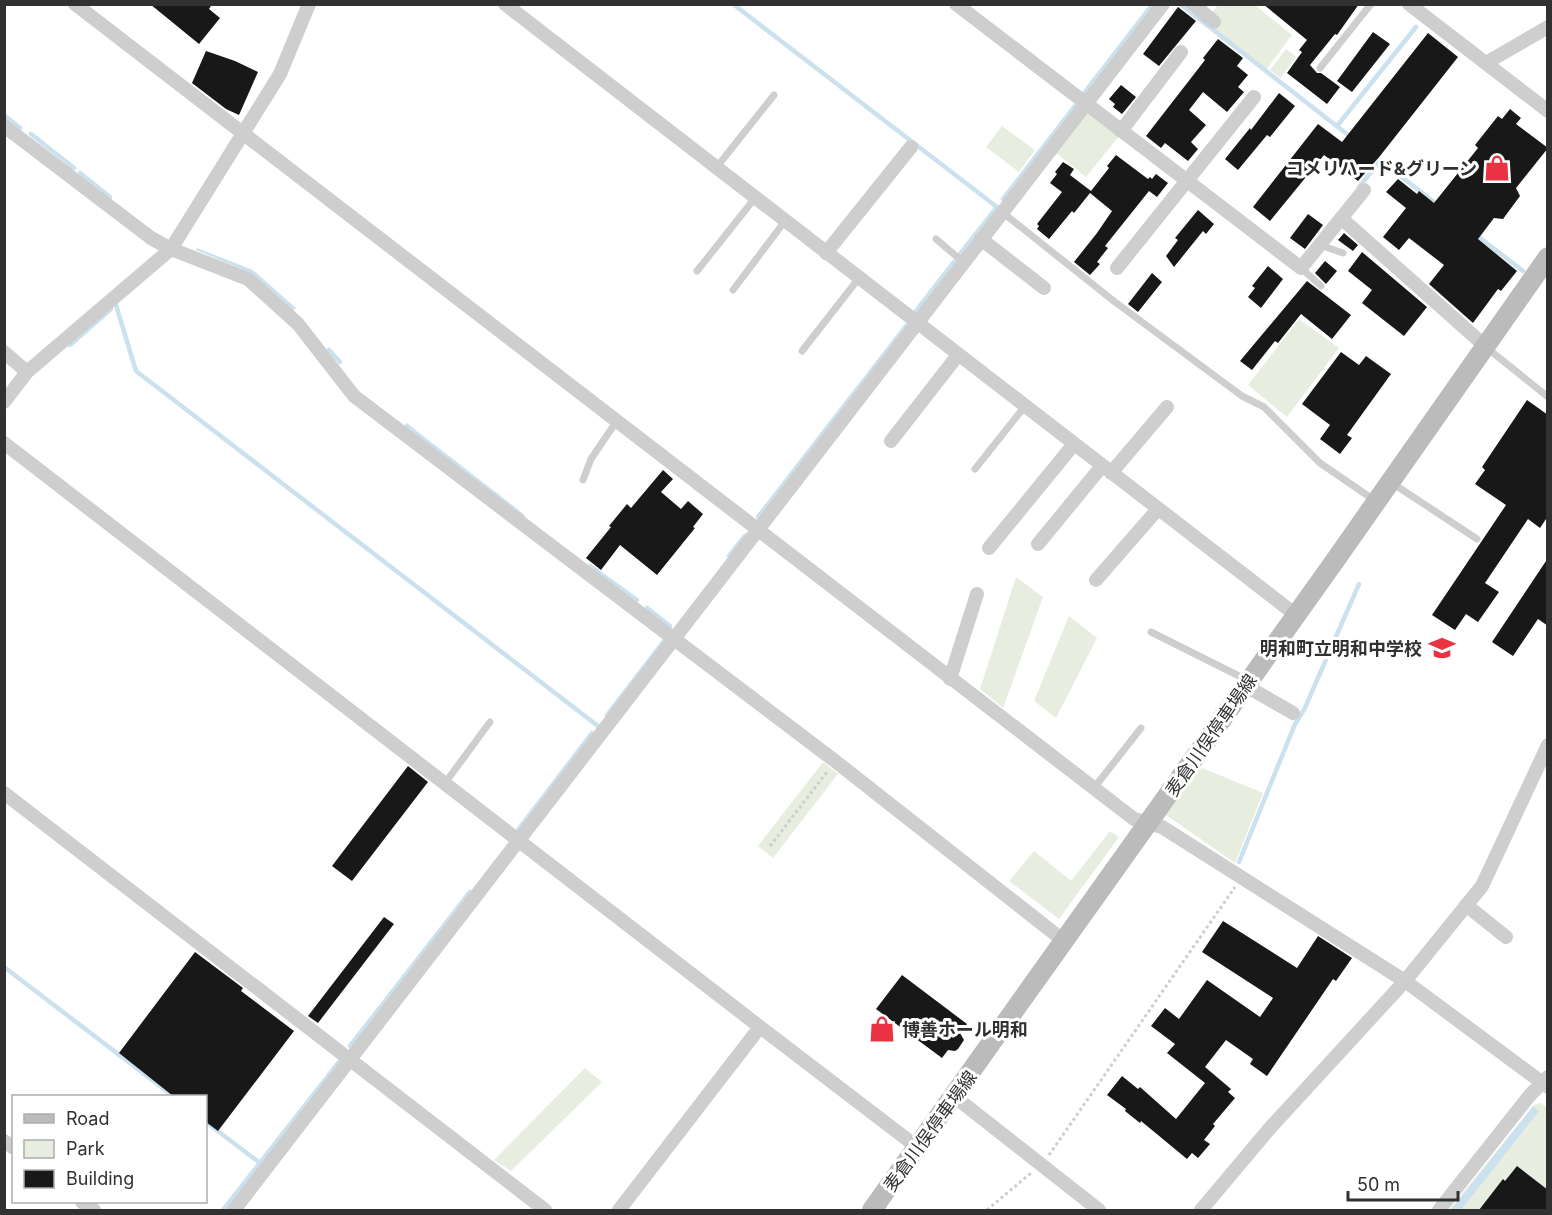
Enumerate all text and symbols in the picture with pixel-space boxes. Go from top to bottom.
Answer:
shop icon: コメリハード&グリーン [1482,153,1512,183]
place label: コメリハード&グリーン [1286,158,1477,179]
school or university icon: 明和町立明和中学校 [1427,633,1457,663]
place label: 明和町立明和中学校 [1260,638,1422,659]
street label: 麦倉川俣停車場線 [1161,670,1261,800]
shop icon: 博善ホール明和 [867,1014,897,1044]
place label: 博善ホール明和 [902,1019,1028,1040]
street label: 麦倉川俣停車場線 [879,1067,981,1195]
legend [12,1095,207,1203]
text: Road [66,1108,109,1129]
text: Park [66,1138,105,1159]
scale bar [1348,1164,1458,1202]
text: Building [66,1168,134,1189]
text: 50 m [1357,1174,1400,1195]

